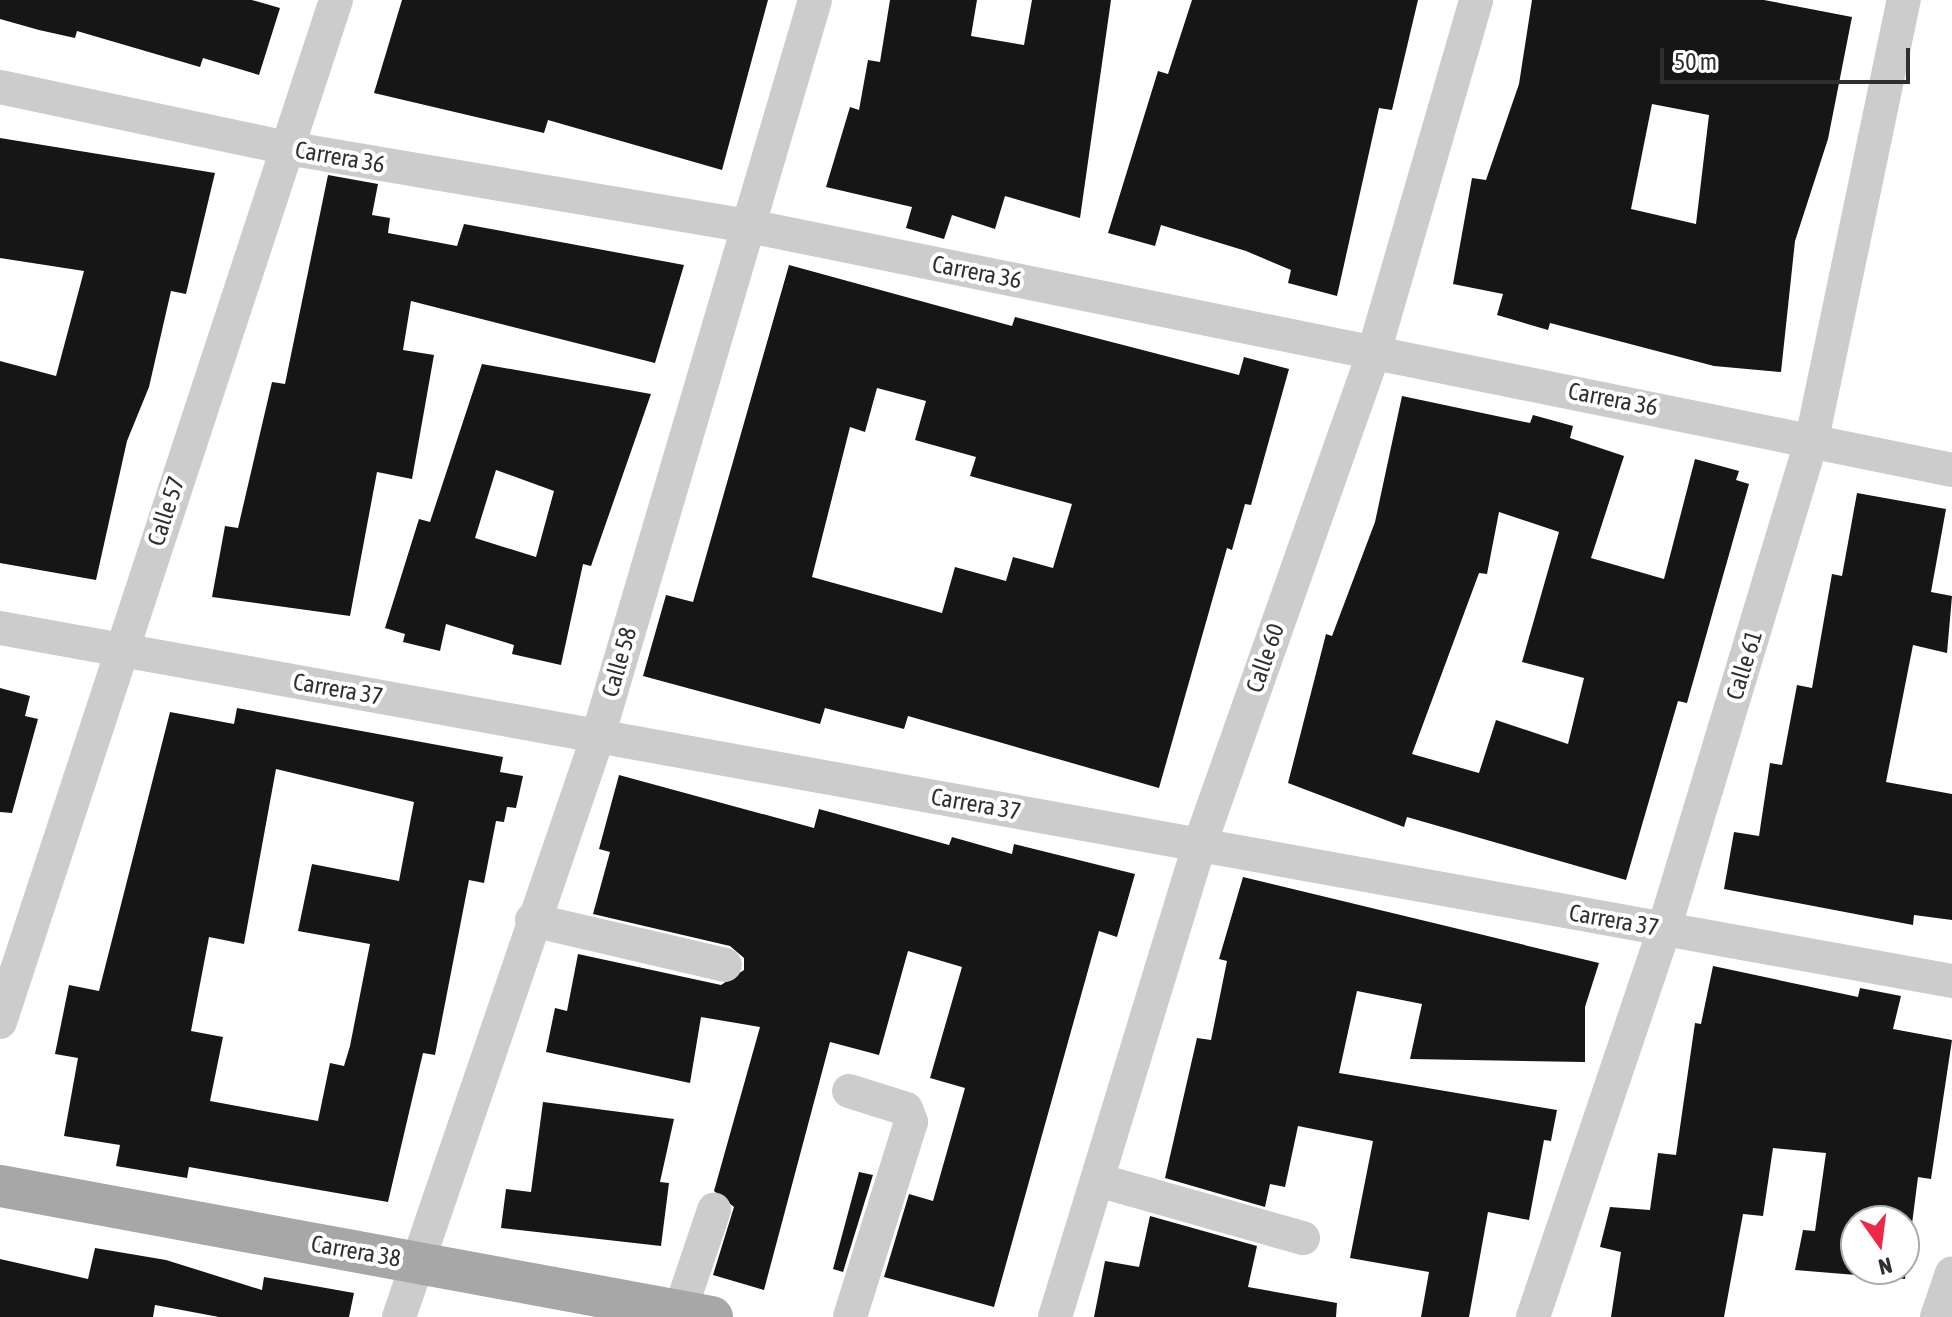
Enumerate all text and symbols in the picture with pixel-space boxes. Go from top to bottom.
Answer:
scale bar [1664,32,1914,82]
text: 50 m [1674,48,1717,75]
street label: Carrera 36 [293,135,387,179]
street label: Carrera 36 [930,249,1024,295]
street label: Carrera 36 [1566,376,1660,422]
street label: Calle 57 [141,473,191,549]
street label: Calle 60 [1240,620,1290,696]
street label: Calle 58 [595,624,643,700]
street label: Calle 61 [1720,627,1768,703]
street label: Carrera 37 [291,667,385,711]
street label: Carrera 37 [929,782,1023,826]
street label: Carrera 37 [1567,898,1661,942]
north arrow [1840,1205,1920,1285]
street label: Carrera 38 [309,1229,403,1273]
text: N [1876,1252,1895,1281]

